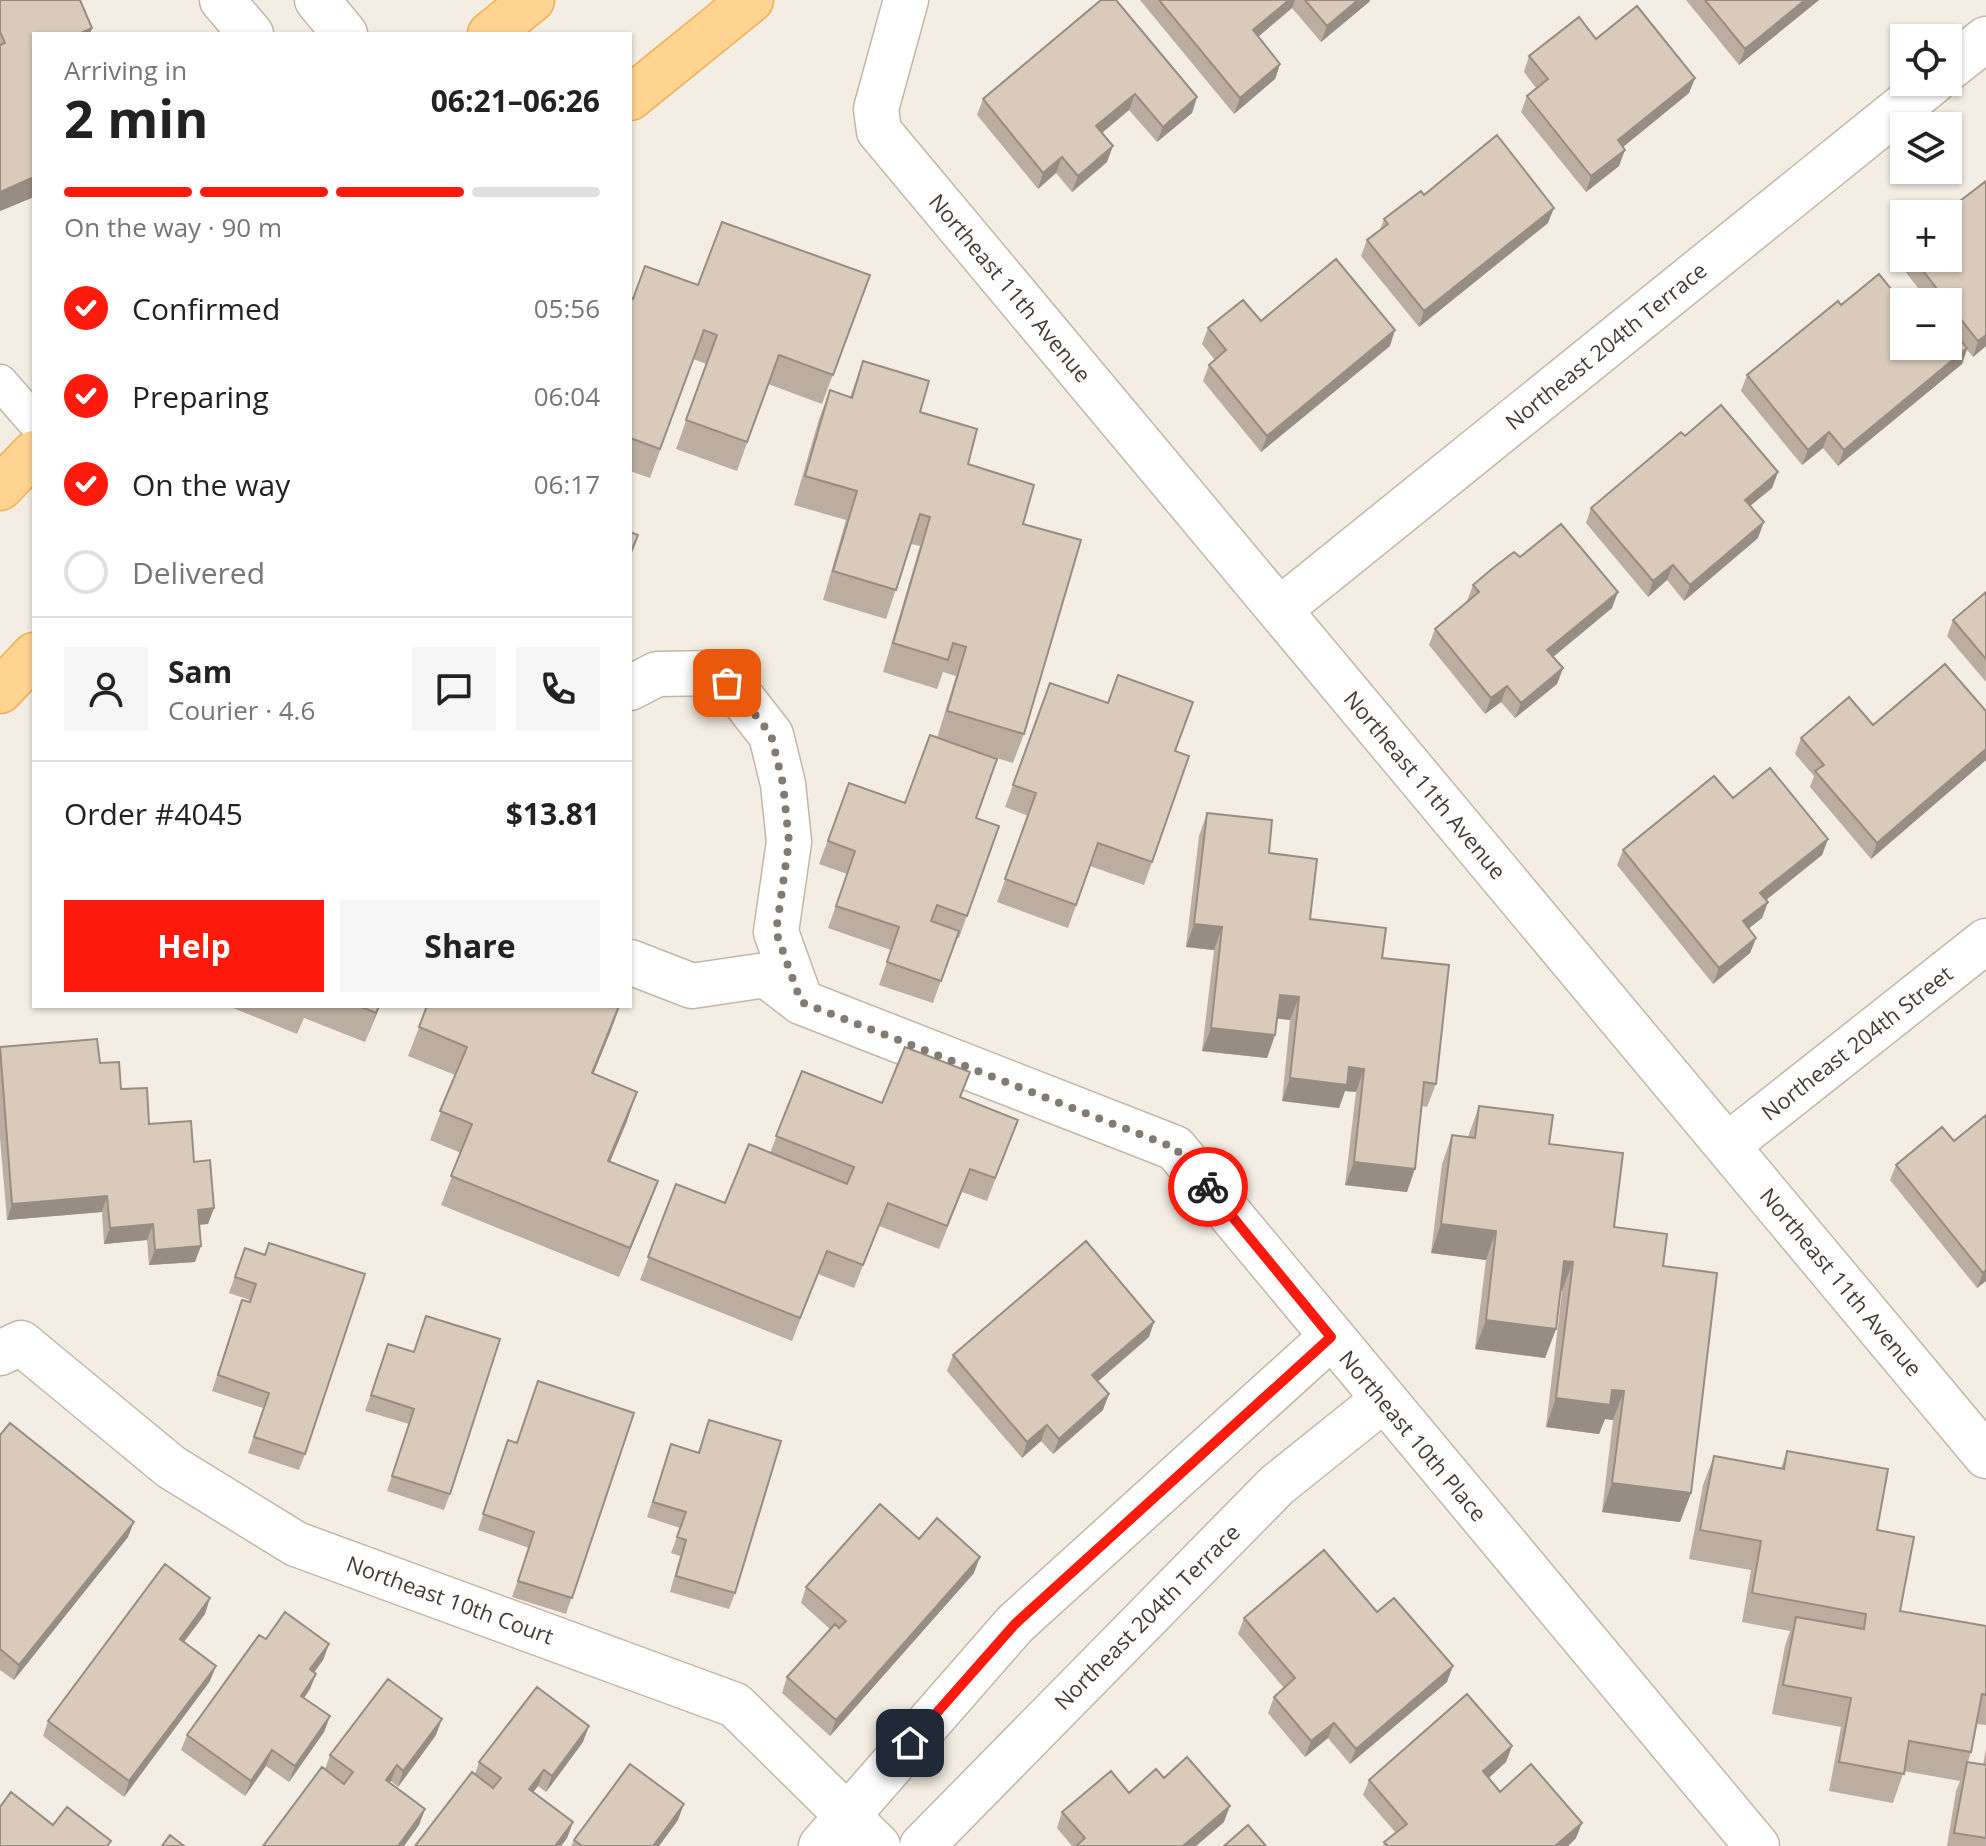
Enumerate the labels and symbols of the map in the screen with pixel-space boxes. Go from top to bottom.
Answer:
street label: Northeast 11th Avenue [923,187,1099,388]
street label: Northeast 204th Terrace [1498,255,1712,436]
pin [693,649,761,717]
street label: Northeast 11th Avenue [1338,684,1514,885]
street label: Northeast 204th Street [1755,958,1958,1126]
courier [1168,1147,1248,1227]
street label: Northeast 11th Avenue [1754,1181,1930,1382]
street label: Northeast 10th Place [1333,1343,1494,1527]
street label: Northeast 204th Terrace [1047,1517,1246,1716]
street label: Northeast 10th Court [343,1548,558,1651]
pin [876,1709,944,1777]

